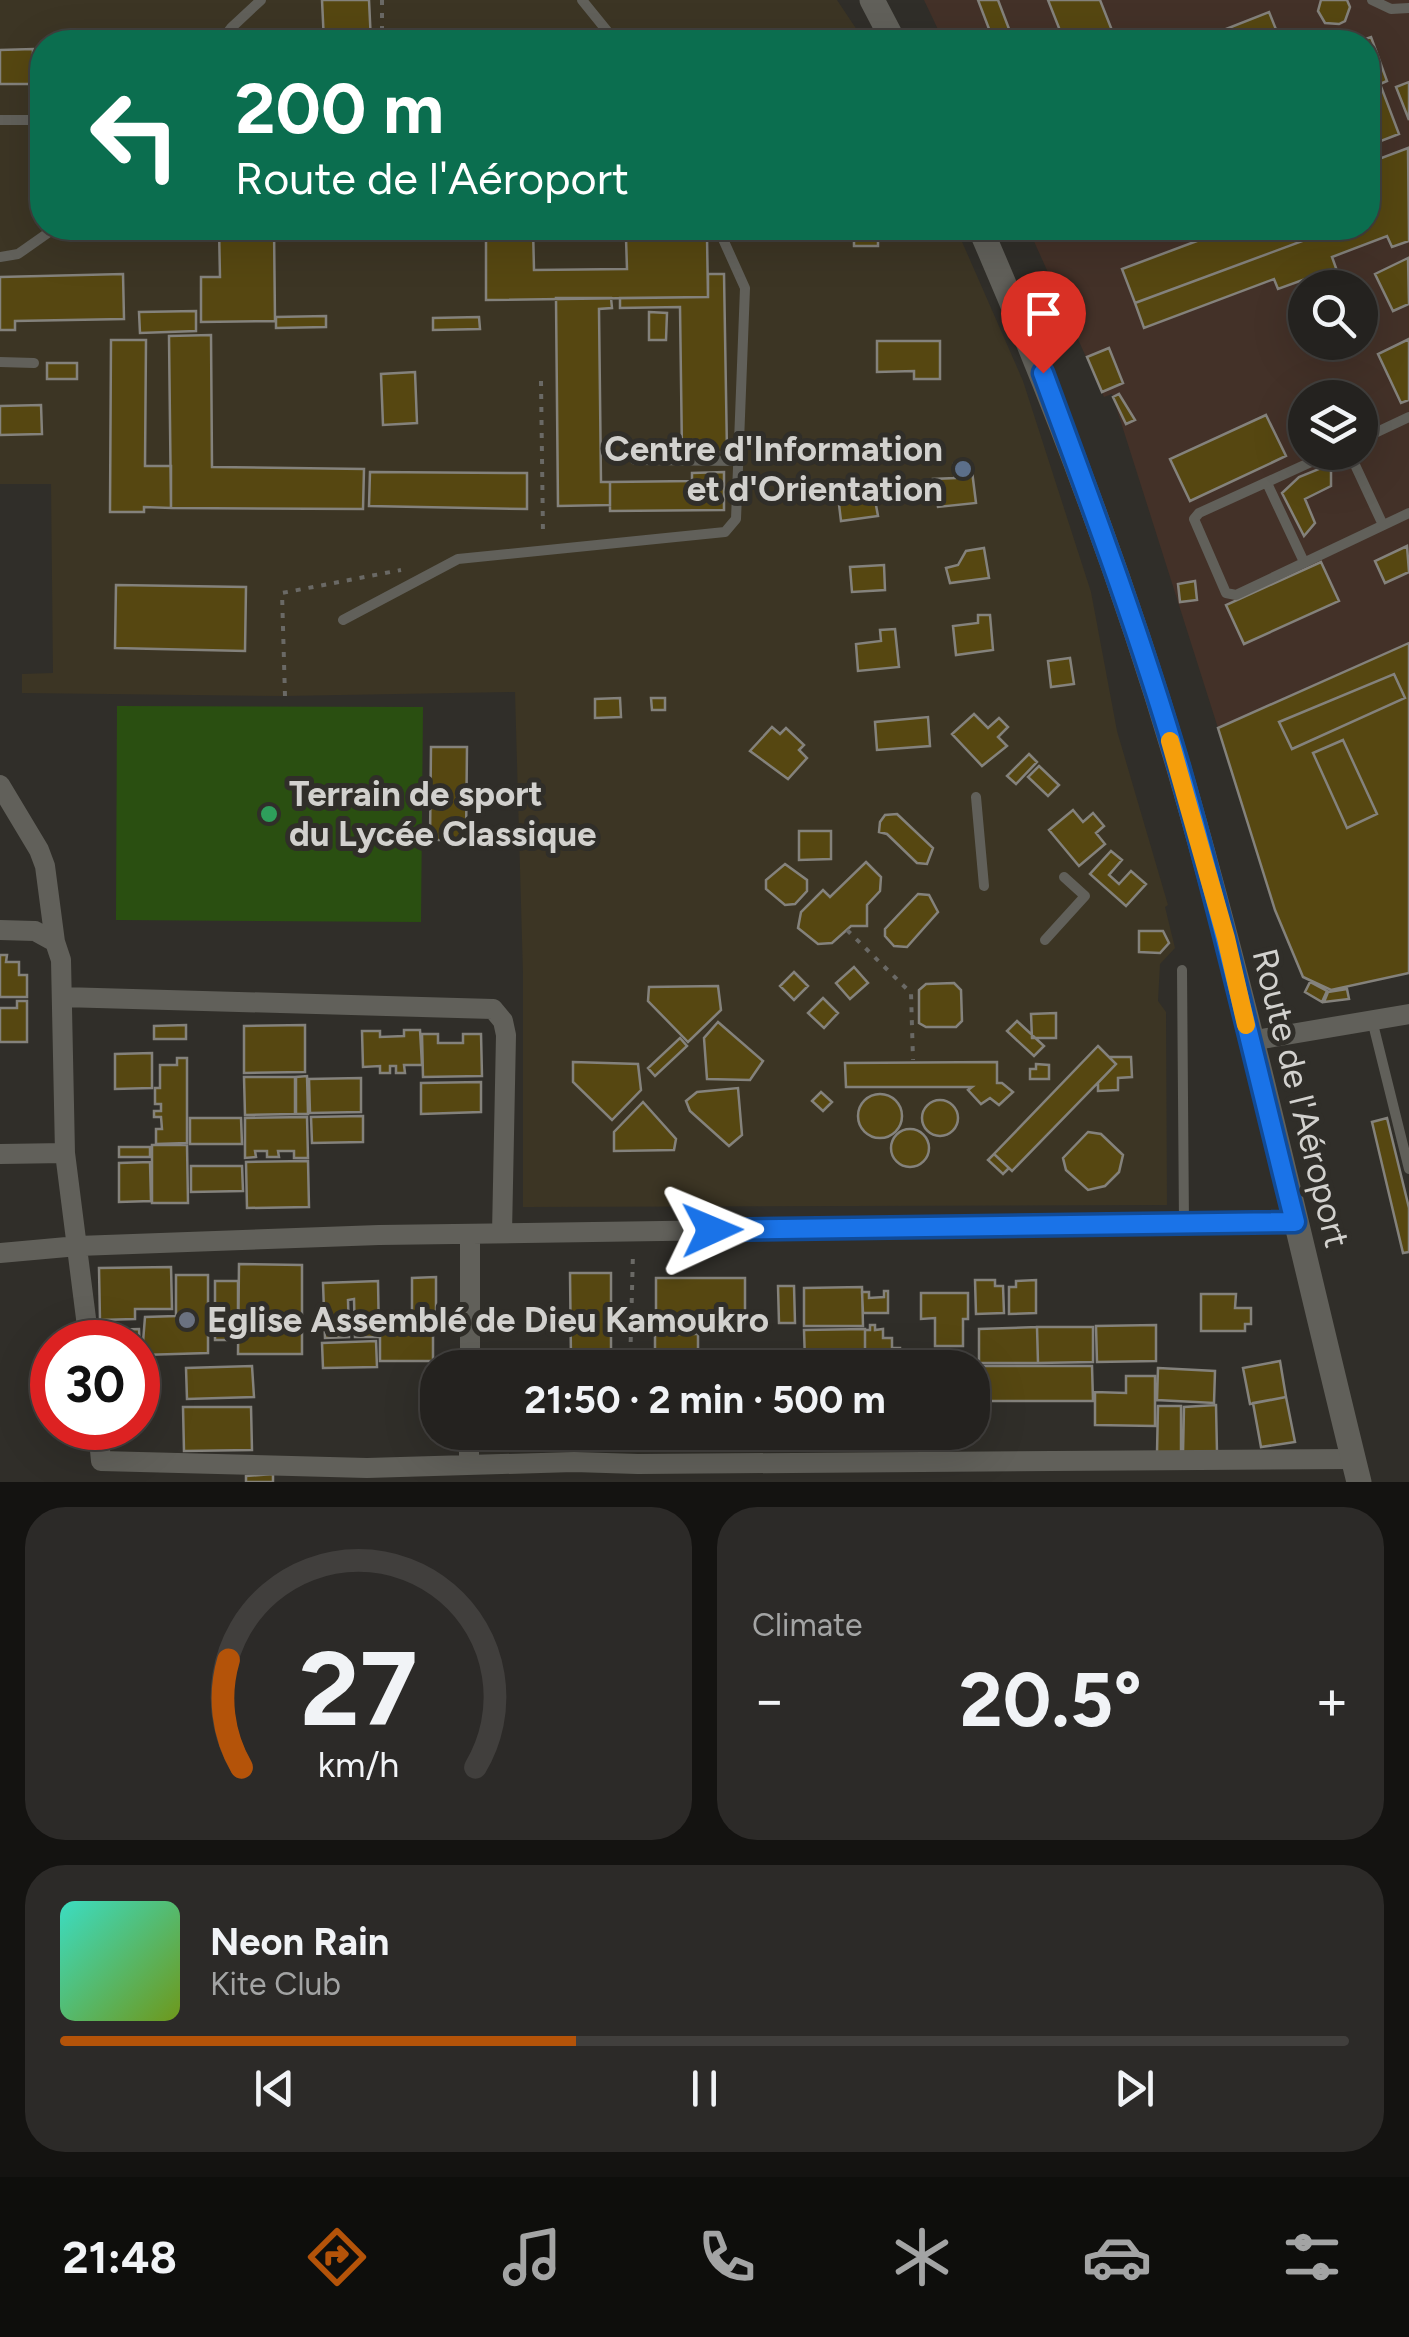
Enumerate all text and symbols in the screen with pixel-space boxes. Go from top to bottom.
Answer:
text: 200 m [235,66,444,151]
icon: left [70,70,200,200]
text: Route de l'Aéroport [235,151,629,205]
map controls [1288,270,1378,470]
button: search [1288,270,1378,360]
pin [1001,271,1086,374]
icon: arrive [1016,286,1071,341]
button: layers [1288,380,1378,470]
place label: Centre d'Information et d'Orientation [604,428,943,510]
marker: Centre d'Information et d'Orientation [952,458,974,480]
place label: Terrain de sport du Lycée Classique [289,773,597,855]
marker: Terrain de sport du Lycée Classique [258,803,280,825]
street label: Route de l'Aéroport [1244,944,1358,1252]
position arrow [660,1178,764,1282]
place label: Eglise Assemblé de Dieu Kamoukro [207,1299,769,1341]
marker: Eglise Assemblé de Dieu Kamoukro [176,1309,198,1331]
speed limit sign: 30 [30,1320,160,1450]
text: 21:50 · 2 min · 500 m [524,1377,886,1423]
text: Climate [752,1606,863,1644]
text: 27 [299,1626,418,1751]
text: 20.5° [959,1655,1142,1745]
text: − [752,1667,786,1733]
text: + [1315,1667,1349,1733]
text: km/h [318,1743,399,1786]
text: Neon Rain [210,1919,389,1965]
text: Kite Club [210,1965,341,2003]
icon: previous [247,2061,302,2116]
icon: pause [677,2061,732,2116]
icon: next [1107,2061,1162,2116]
icon: directions [302,2222,372,2292]
icon: music [497,2222,567,2292]
icon: phone [692,2222,762,2292]
icon: climate [887,2222,957,2292]
icon: car [1082,2222,1152,2292]
icon: filters [1277,2222,1347,2292]
text: 21:48 [62,2230,177,2284]

